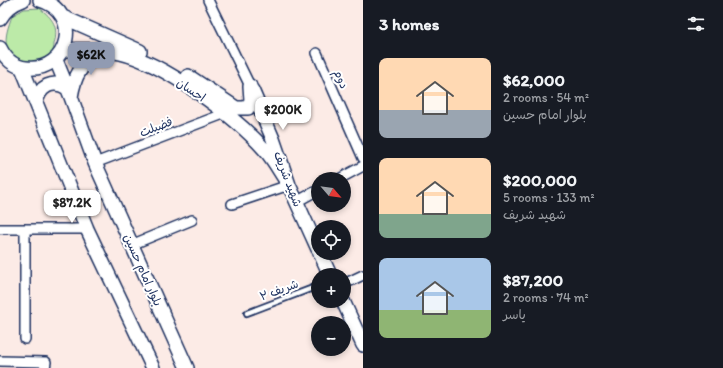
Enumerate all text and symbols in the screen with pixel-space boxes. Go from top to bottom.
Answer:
icon: filters [685,13,707,35]
text: 3 homes [379,14,439,34]
pin: $62K [67,42,115,76]
text: $62K [77,47,105,62]
street label: دوم [329,67,351,92]
text: $62,000 [503,70,565,90]
icon: home [411,74,459,122]
street label: احسان [174,75,208,105]
text: 2 rooms · 54 m² [503,90,589,105]
pin: $200K [255,97,311,131]
text: $200K [264,102,302,117]
text: بلوار امام حسین [503,107,587,122]
street label: فضیلت [137,114,175,140]
street label: شهید شریف [271,149,305,209]
text: $200,000 [503,170,577,190]
north arrow [311,172,351,212]
map controls [311,172,351,356]
icon: home [411,174,459,222]
pin: $87.2K [39,190,105,224]
text: 5 rooms · 133 m² [503,190,595,205]
text: $87.2K [53,195,91,210]
text: شهید شریف [503,207,566,222]
button: locate [311,220,351,260]
street label: بلوار امام حسین [119,232,165,309]
button: + [311,268,351,308]
text: $87,200 [503,270,563,290]
icon: home [411,274,459,322]
street label: شریف ۲ [258,277,300,303]
text: 2 rooms · 74 m² [503,290,589,305]
text: یاسر [503,307,526,322]
button: − [311,316,351,356]

